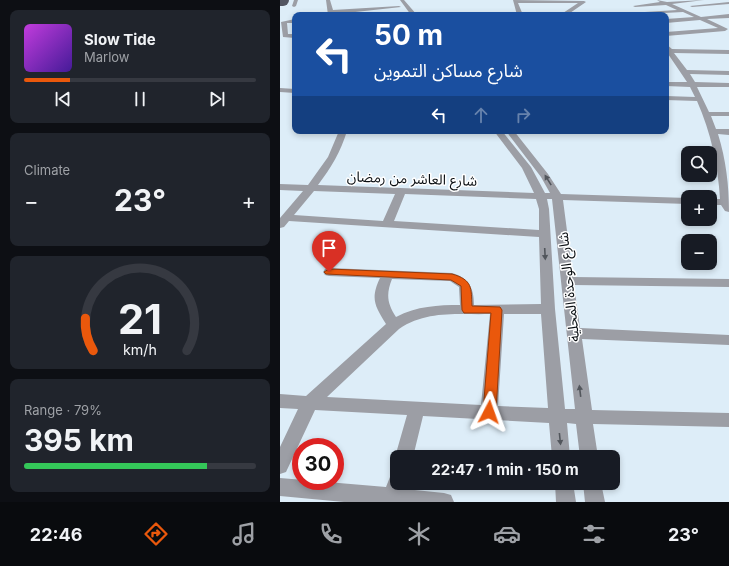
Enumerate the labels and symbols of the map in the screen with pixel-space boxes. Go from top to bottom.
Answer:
street label: شارع العاشر من رمضان [346,167,477,192]
one-way arrow [544,175,552,185]
pin [312,231,346,272]
street label: شارع الوحدة المحلية [554,231,585,343]
one-way arrow [542,248,548,261]
one-way arrow [577,385,583,397]
position arrow [468,391,510,433]
one-way arrow [556,433,563,445]
speed limit sign: 30 [292,438,344,490]

